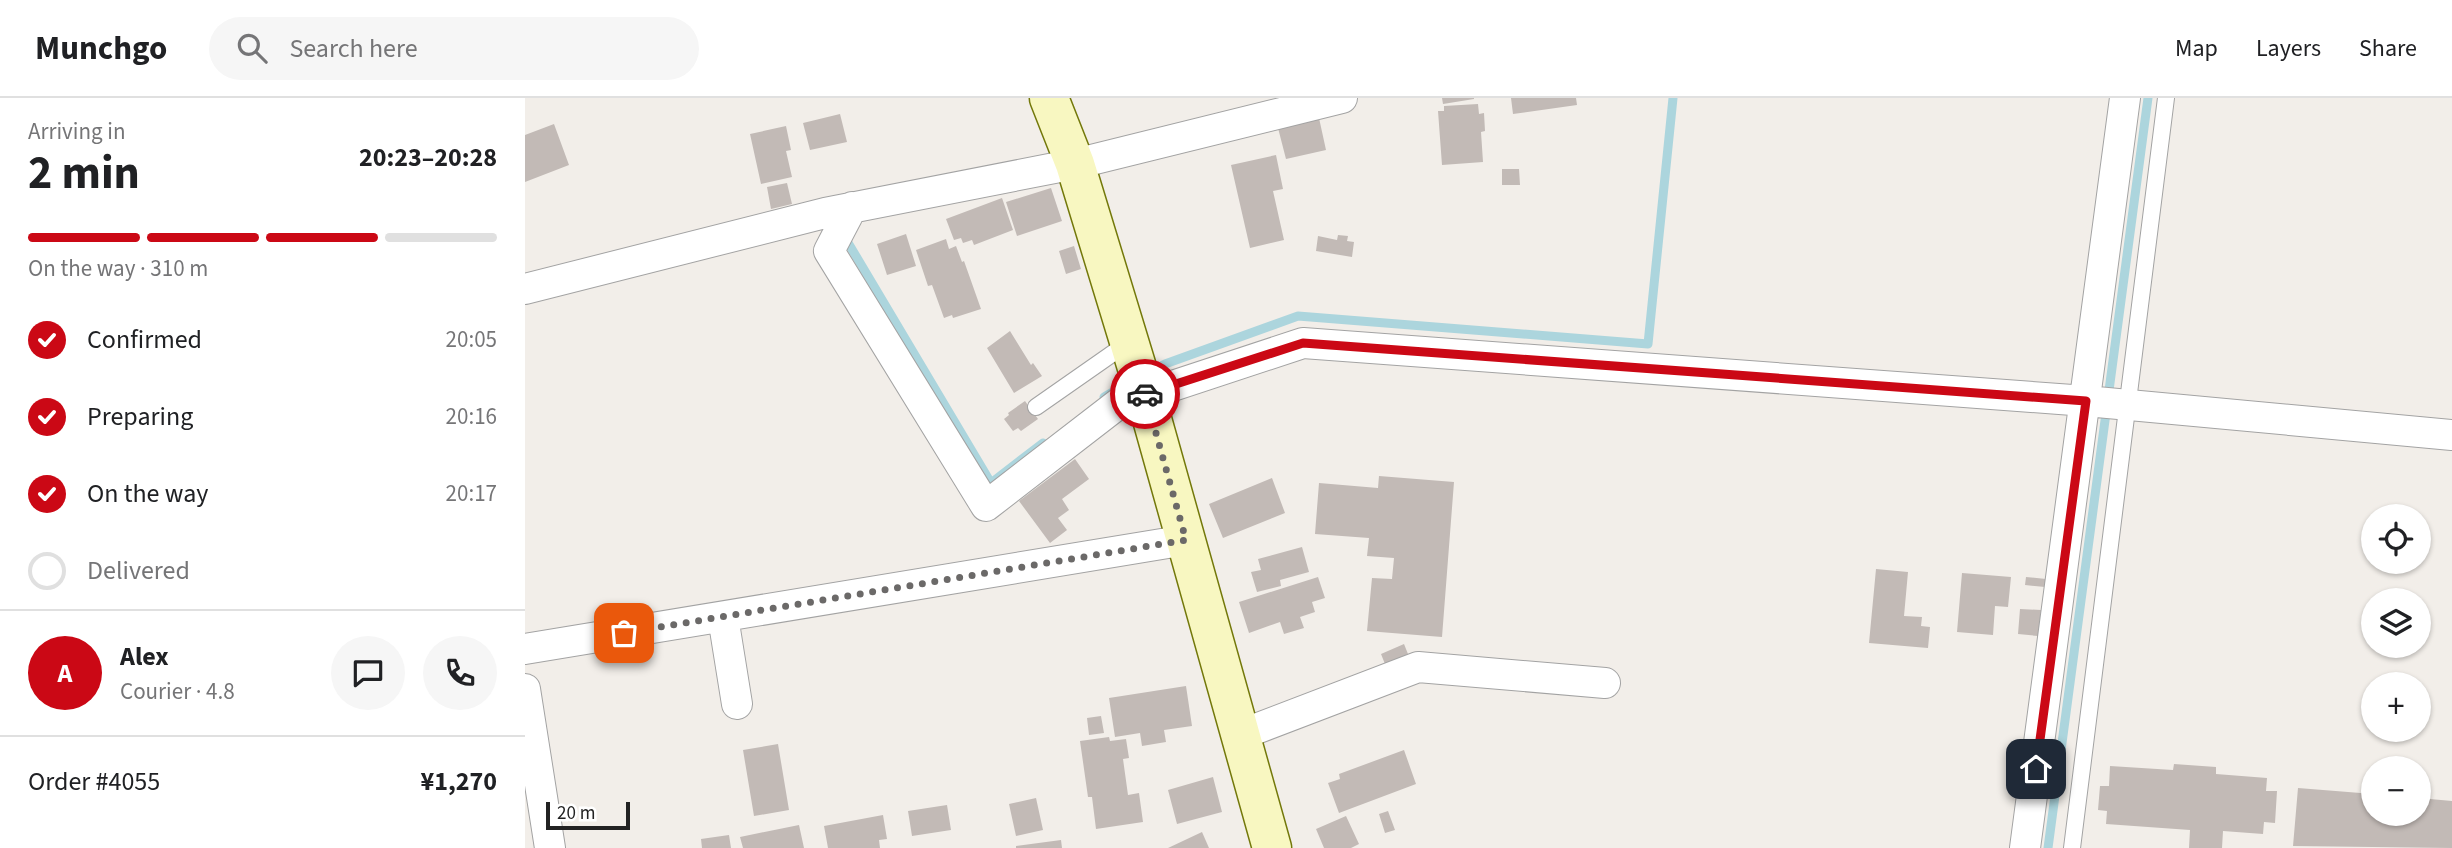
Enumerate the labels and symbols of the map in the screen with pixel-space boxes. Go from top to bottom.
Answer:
courier [1110,359,1180,429]
pin [594,603,654,663]
pin [2006,739,2066,799]
scale bar [546,799,630,831]

